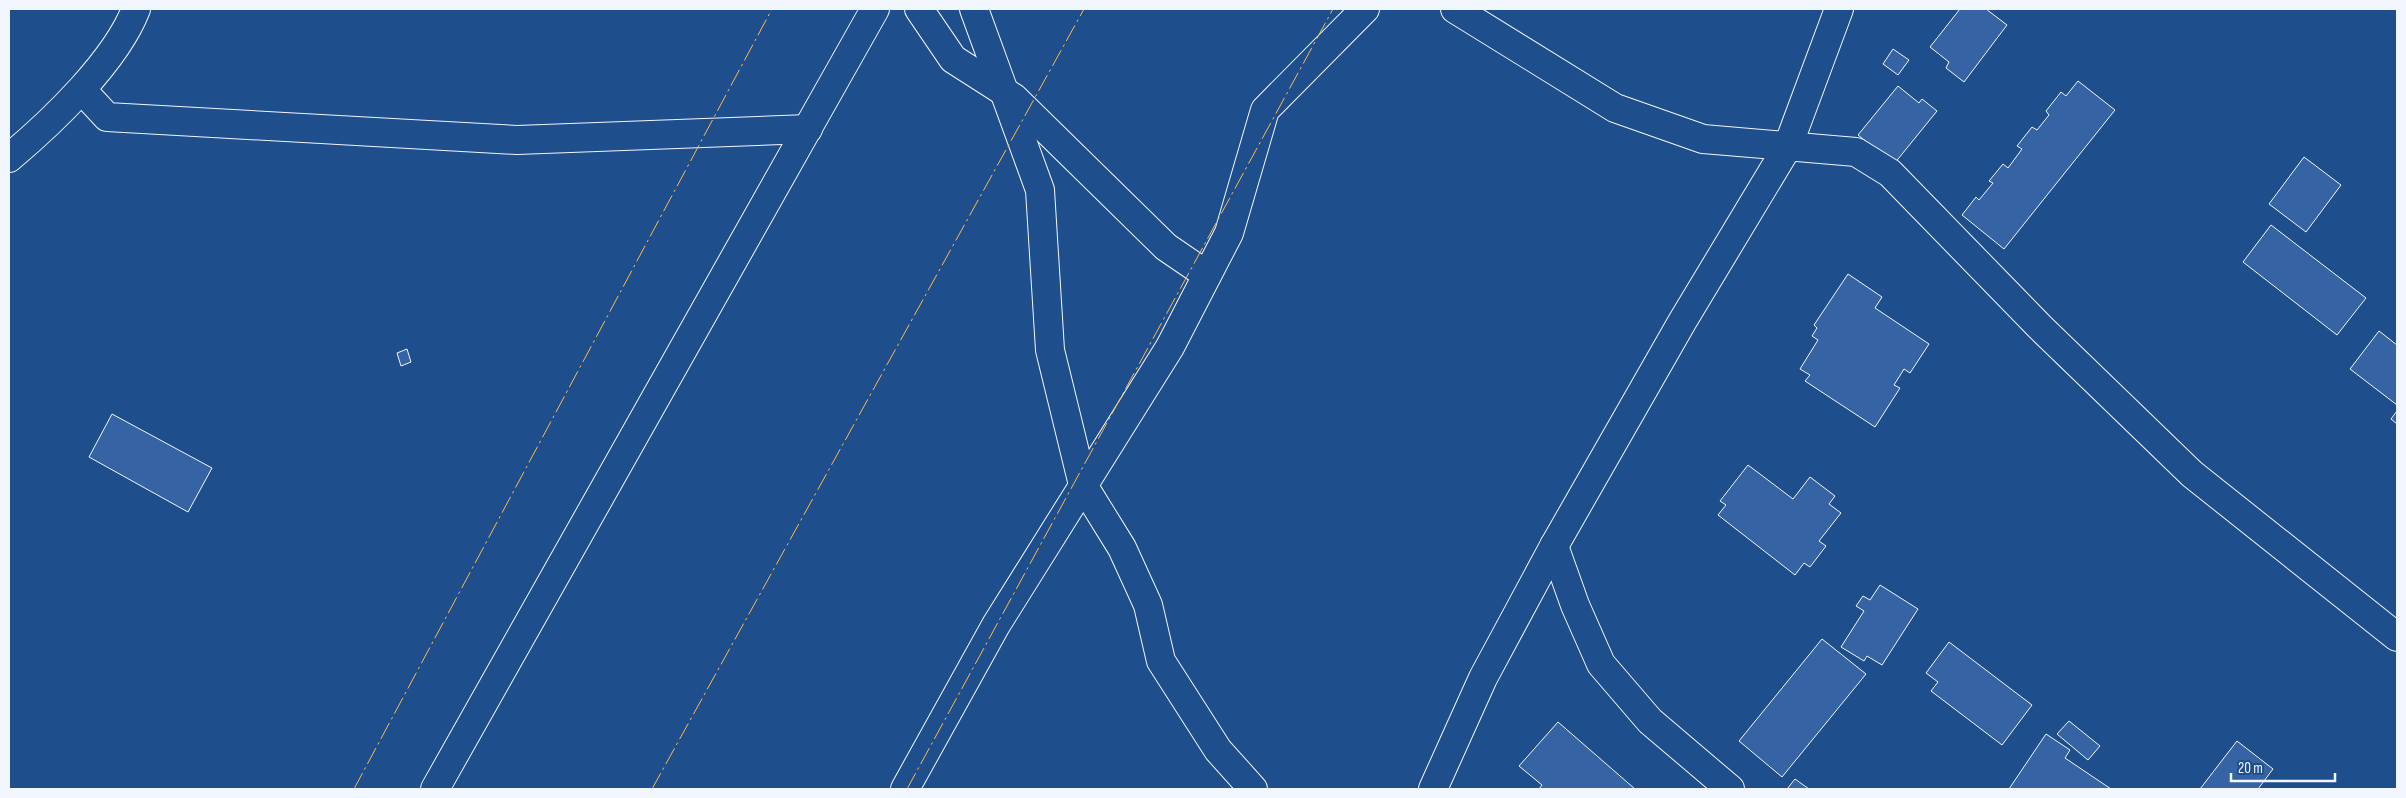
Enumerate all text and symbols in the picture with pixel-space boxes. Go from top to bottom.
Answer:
scale bar [2231,750,2335,782]
text: 20 m [2238,759,2263,778]

